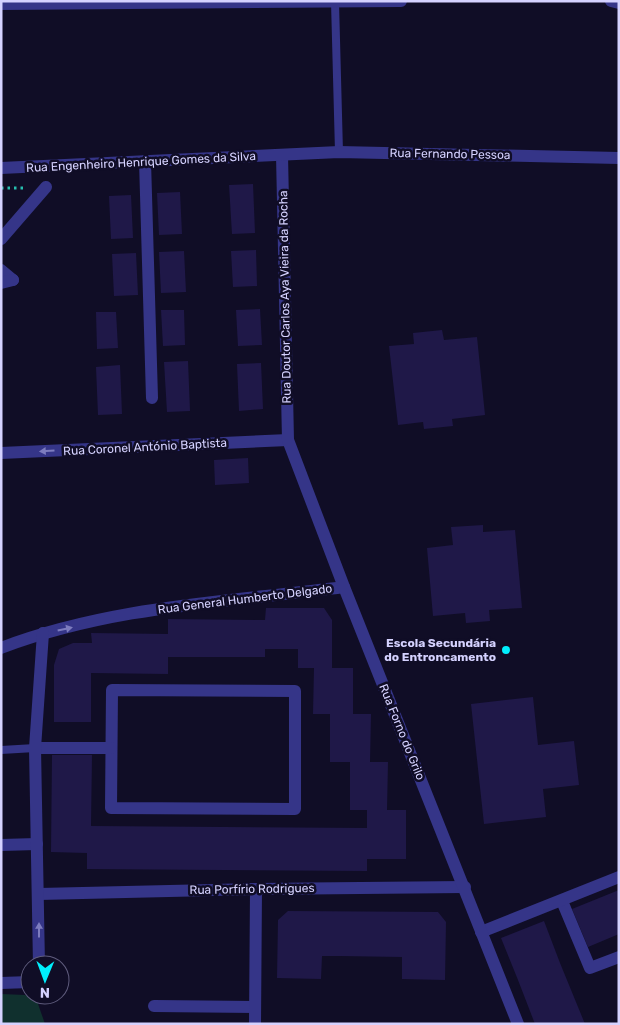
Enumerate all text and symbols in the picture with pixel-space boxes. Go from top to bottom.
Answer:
street label: Rua Fernando Pessoa [389,146,511,162]
street label: Rua Engenheiro Henrique Gomes da Silva [26,149,256,175]
street label: Rua Doutor Carlos Aya Vieira da Rocha [276,190,294,404]
street label: Rua Coronel António Baptista [63,436,227,458]
one-way arrow [39,447,55,455]
street label: Rua General Humberto Delgado [157,581,333,617]
one-way arrow [57,624,73,632]
place label: Escola Secundária do Entroncamento [384,636,496,664]
marker: Escola Secundária do Entroncamento [500,644,512,656]
street label: Rua Forno do Grilo [376,682,428,782]
street label: Rua Porfírio Rodrigues [189,881,315,897]
one-way arrow [35,921,43,937]
north arrow [20,955,70,1005]
text: N [40,984,50,1001]

